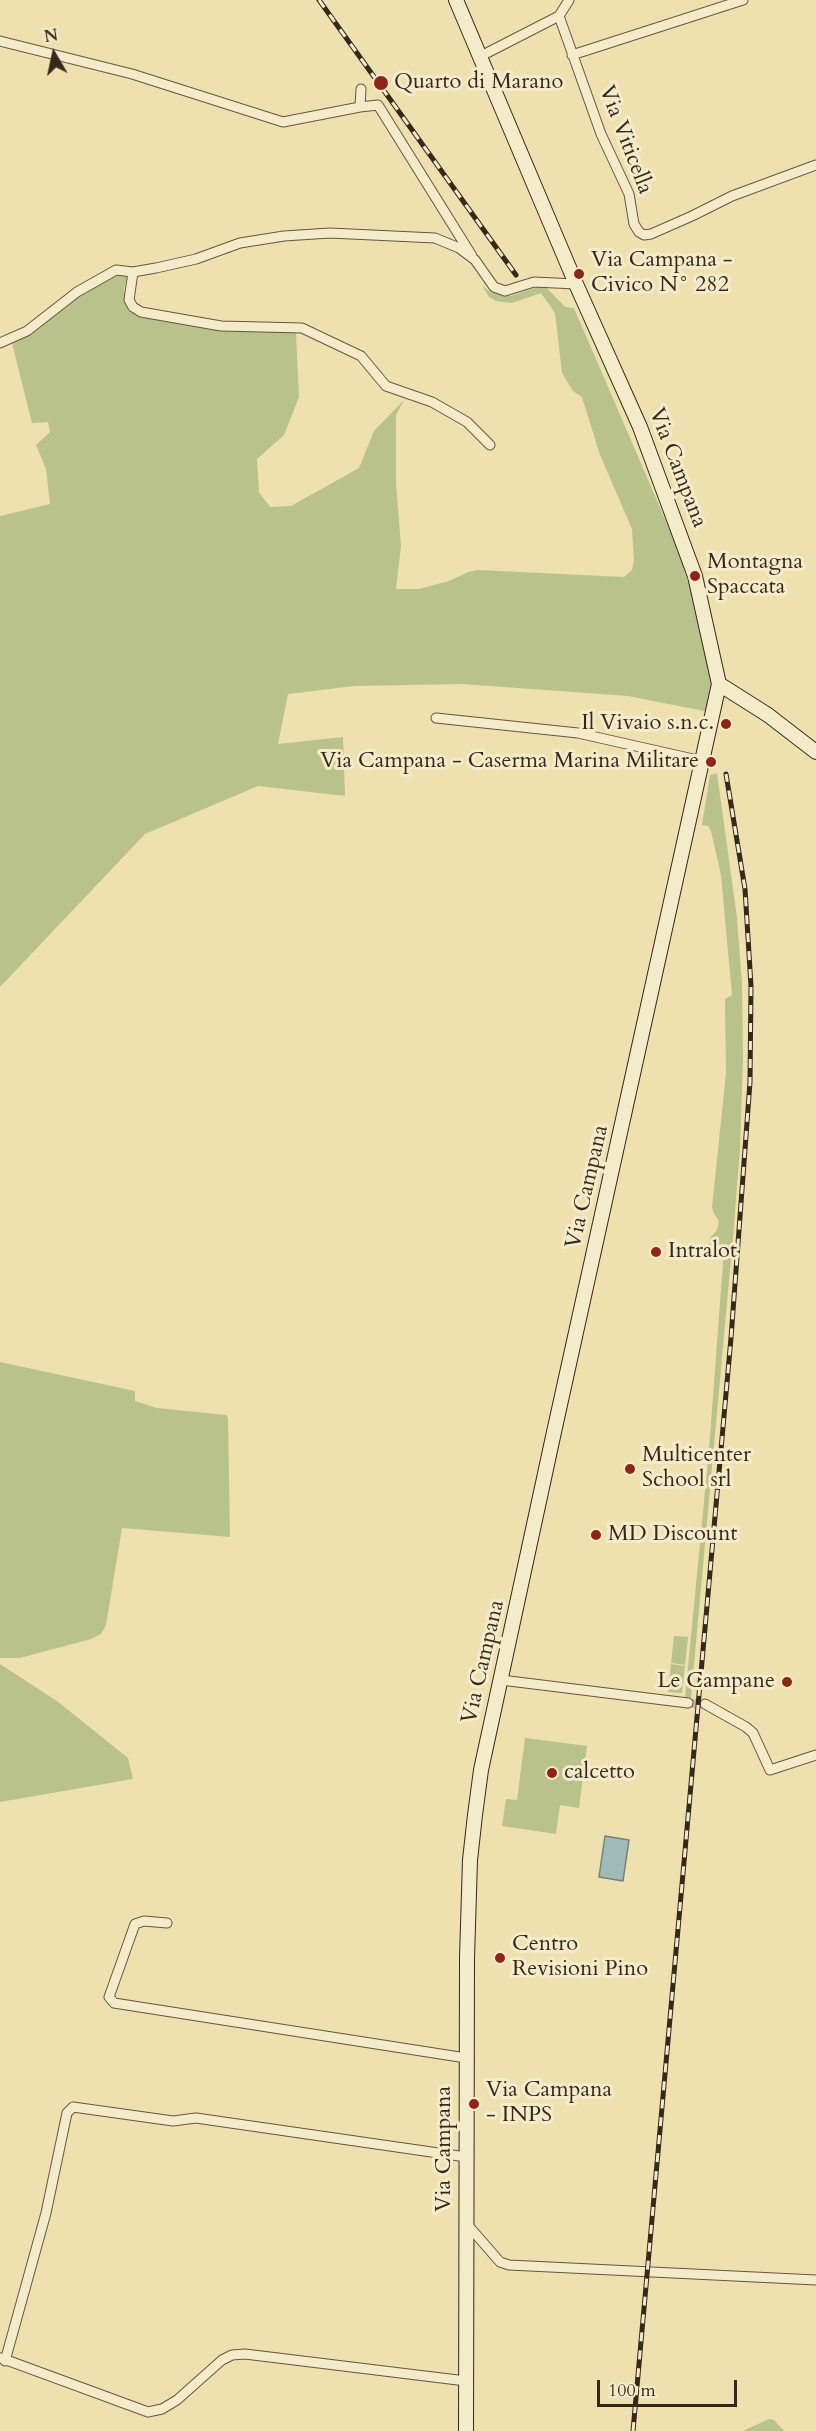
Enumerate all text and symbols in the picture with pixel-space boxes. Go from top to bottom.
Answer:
north arrow [24,24,84,84]
text: N [43,24,60,48]
place label: Quarto di Marano [394,70,563,96]
marker: Quarto di Marano [372,74,390,92]
street label: Via Viticella [592,82,658,198]
place label: Via Campana - Civico N° 282 [591,248,733,300]
marker: Via Campana - Civico N° 282 [572,267,586,281]
street label: Via Campana [642,404,712,532]
place label: Montagna Spaccata [707,550,803,602]
marker: Montagna Spaccata [688,569,702,583]
place label: Il Vivaio s.n.c. [581,711,714,737]
marker: Il Vivaio s.n.c. [719,717,733,731]
place label: Via Campana - Caserma Marina Militare [320,749,699,775]
marker: Via Campana - Caserma Marina Militare [704,755,718,769]
street label: Via Campana [561,1123,615,1251]
place label: Intralot [668,1239,737,1265]
marker: Intralot [649,1245,663,1259]
place label: Multicenter School srl [642,1443,751,1494]
marker: Multicenter School srl [623,1462,637,1476]
place label: MD Discount [608,1522,737,1548]
marker: MD Discount [589,1528,603,1542]
street label: Via Campana [457,1598,511,1726]
place label: Le Campane [657,1669,775,1695]
marker: Le Campane [780,1675,794,1689]
place label: calcetto [564,1760,635,1786]
marker: calcetto [545,1766,559,1780]
place label: Centro Revisioni Pino [512,1932,648,1984]
marker: Centro Revisioni Pino [493,1951,507,1965]
place label: Via Campana - INPS [486,2078,612,2130]
street label: Via Campana [432,2086,458,2212]
marker: Via Campana - INPS [467,2097,481,2111]
scale bar [600,2368,740,2406]
text: 100 m [608,2378,656,2403]

